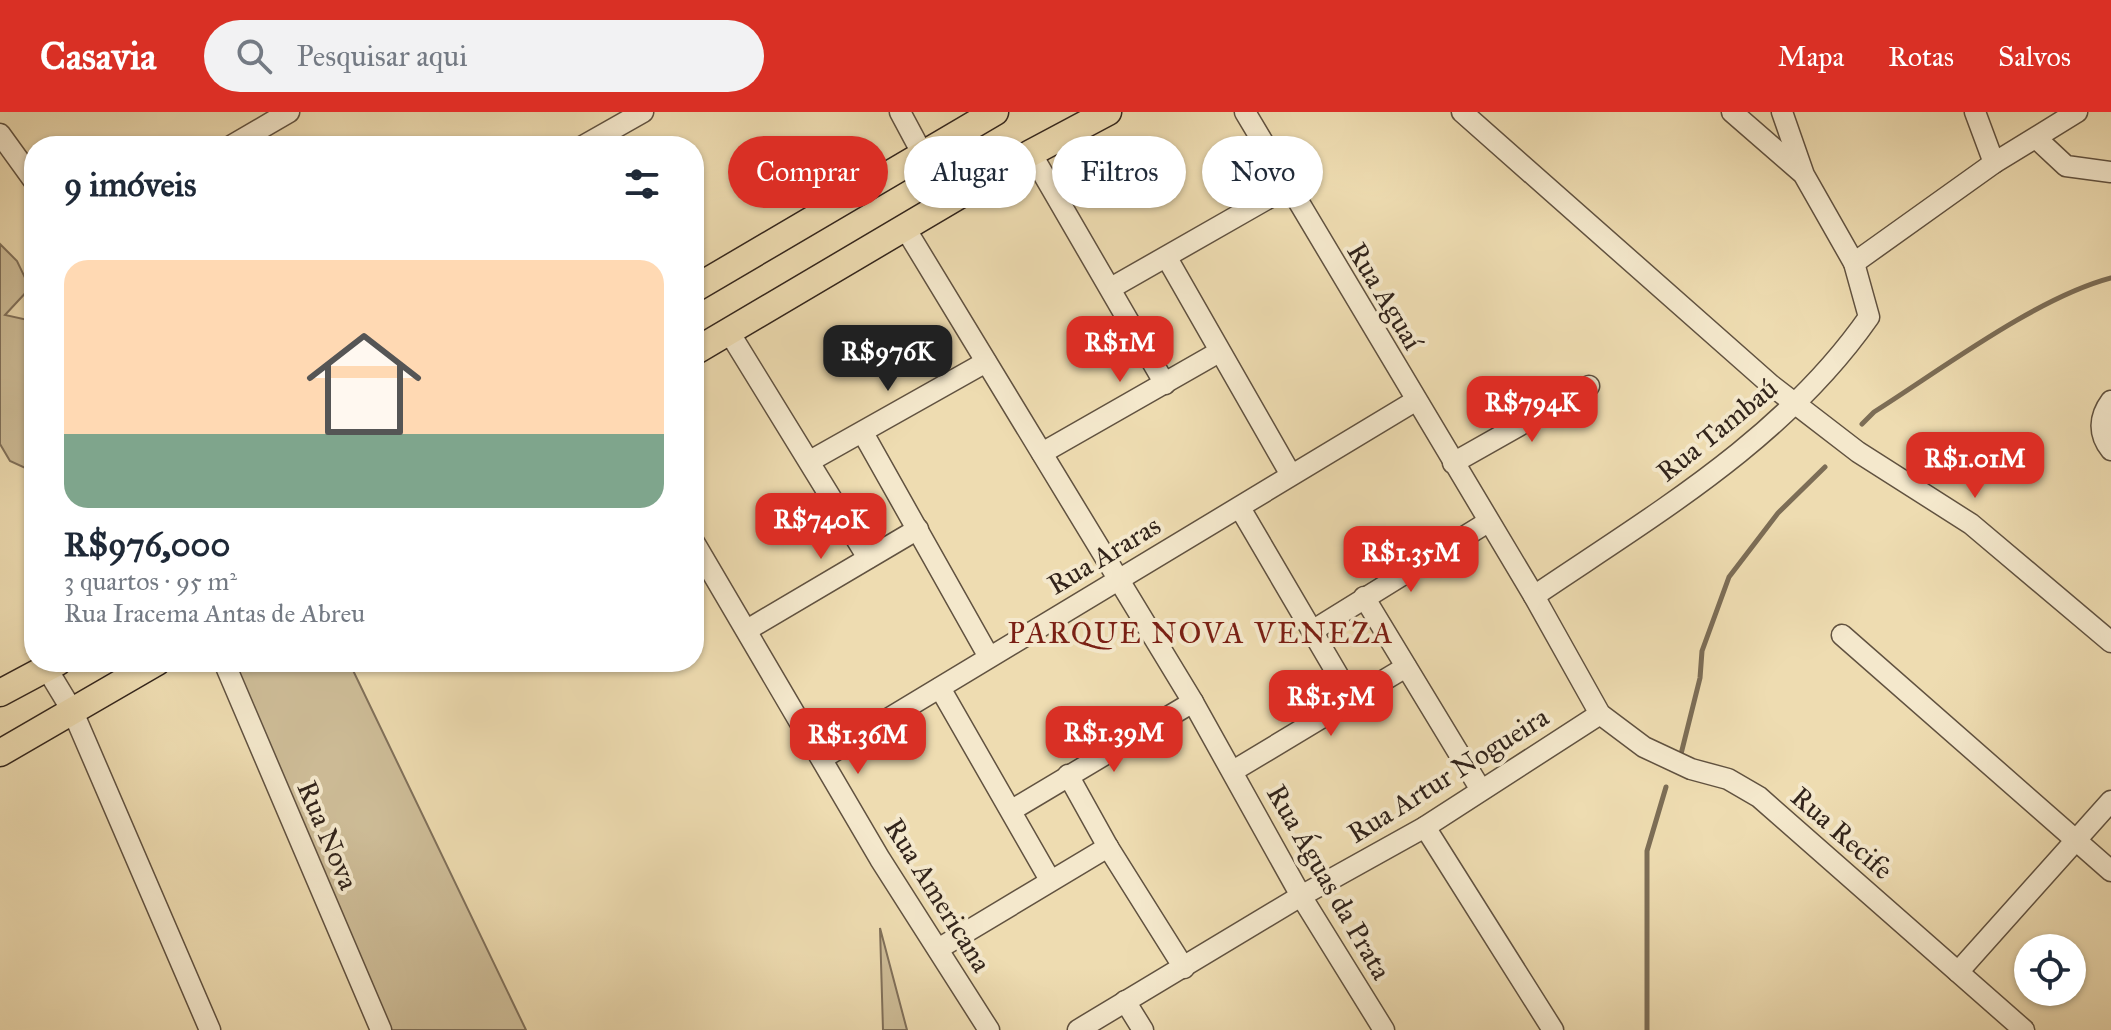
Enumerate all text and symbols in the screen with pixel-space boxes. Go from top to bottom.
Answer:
search box [204,20,764,92]
text: Casavia [40,33,156,79]
icon: search [232,34,276,78]
text: Pesquisar aqui [296,38,467,74]
text: Mapa [1778,39,1844,74]
text: Rotas [1888,39,1954,74]
text: Salvos [1998,39,2071,74]
chip: Comprar [728,136,888,208]
chip: Alugar [904,136,1036,208]
chip: Filtros [1052,136,1186,208]
chip: Novo [1202,136,1323,208]
icon: filters [620,162,664,206]
text: 9 imóveis [64,164,196,205]
street label: Rua Aguaí [1339,236,1431,357]
icon: home [292,312,436,456]
pin: R$1M [1073,316,1167,384]
pin: R$976K [823,325,953,393]
text: R$1M [1085,326,1155,358]
text: R$976K [841,335,935,367]
street label: Rua Tambaú [1650,371,1785,489]
pin: R$794K [1467,376,1597,444]
text: R$794K [1485,386,1579,418]
pin: R$1.01M [1901,432,2049,500]
text: R$1.01M [1924,442,2026,474]
pin: R$740K [756,493,886,561]
text: R$740K [773,503,869,535]
street label: Rua Araras [1041,508,1167,602]
text: R$976,000 [64,524,230,565]
pin: R$1.35M [1337,526,1485,594]
text: R$1.35M [1362,536,1460,568]
text: 3 quartos · 95 m² [64,565,237,597]
text: Rua Iracema Antas de Abreu [64,597,365,629]
district label: PARQUE NOVA VENEZA [1008,615,1394,651]
pin: R$1.5M [1266,670,1396,738]
text: R$1.5M [1287,680,1375,712]
street label: Rua Artur Nogueira [1341,699,1555,851]
pin: R$1.39M [1040,706,1188,774]
pin: R$1.36M [784,708,932,776]
text: R$1.39M [1064,716,1164,748]
text: R$1.36M [808,718,908,750]
street label: Rua Nova [289,775,367,895]
street label: Rua Águas da Prata [1259,778,1399,986]
street label: Rua Recife [1784,779,1900,887]
street label: Rua Americana [877,812,999,979]
map controls [2014,934,2086,1006]
button: locate [2014,934,2086,1006]

